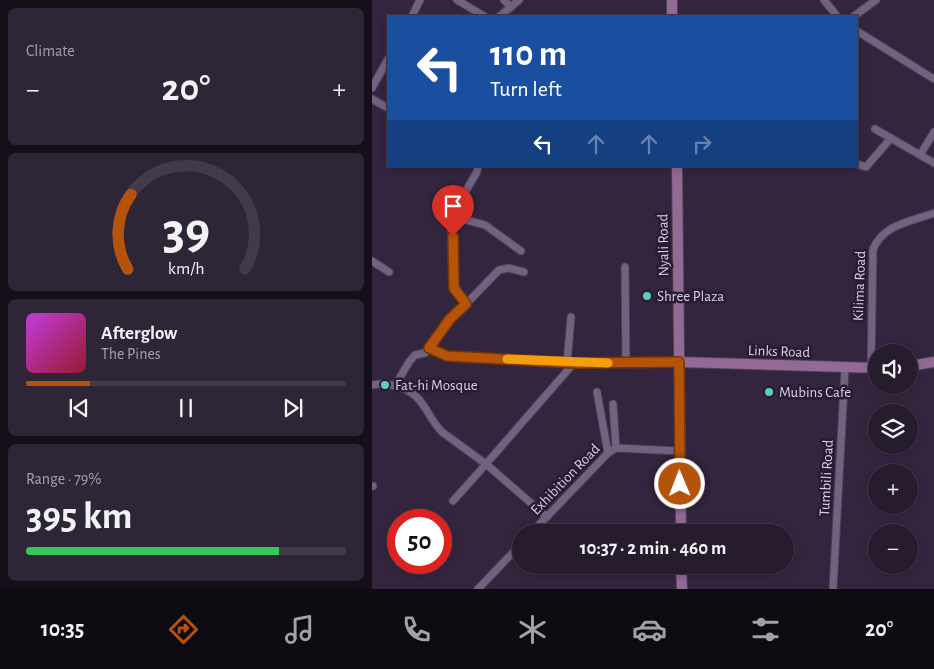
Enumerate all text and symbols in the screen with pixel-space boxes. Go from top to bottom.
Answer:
icon: left [407,35,472,100]
text: 110 m [490,37,567,72]
text: Climate [26,43,75,59]
text: 20° [162,70,210,108]
text: − [26,76,39,104]
text: + [333,76,346,104]
text: Turn left [490,78,562,100]
icon: left [529,130,557,158]
icon: ahead [582,130,610,158]
icon: ahead [635,130,663,158]
icon: right [688,130,716,158]
pin [432,185,474,236]
icon: arrive [439,192,467,220]
text: 39 [162,206,210,258]
street label: Nyali Road [655,213,672,276]
street label: Kilima Road [851,250,868,321]
text: km/h [168,260,204,278]
place label: Shree Plaza [657,289,724,304]
marker: Shree Plaza [641,290,653,302]
text: Afterglow [101,324,177,343]
street label: Links Road [748,343,811,360]
map controls [868,344,918,574]
button: sound [868,344,918,394]
text: The Pines [101,346,161,362]
place label: Fat-hi Mosque [395,378,478,393]
marker: Fat-hi Mosque [379,379,391,391]
place label: Mubins Cafe [779,385,851,400]
marker: Mubins Cafe [763,386,775,398]
icon: previous [65,394,93,422]
icon: pause [172,394,200,422]
icon: next [279,394,307,422]
button: layers [868,404,918,454]
street label: Tumbili Road [817,439,836,517]
street label: Exhibition Road [528,441,603,518]
position arrow [653,457,705,509]
button: + [868,464,918,514]
text: Range · 79% [26,471,102,487]
text: 395 km [26,498,132,536]
speed limit sign: 50 [387,509,452,574]
button: − [868,524,918,574]
text: 10:37 · 2 min · 460 m [580,539,726,558]
icon: directions [166,612,201,647]
icon: music [282,612,317,647]
icon: phone [399,612,434,647]
icon: climate [515,612,550,647]
icon: car [632,612,667,647]
icon: filters [748,612,783,647]
text: 10:35 [41,618,84,640]
text: 20° [865,618,893,640]

